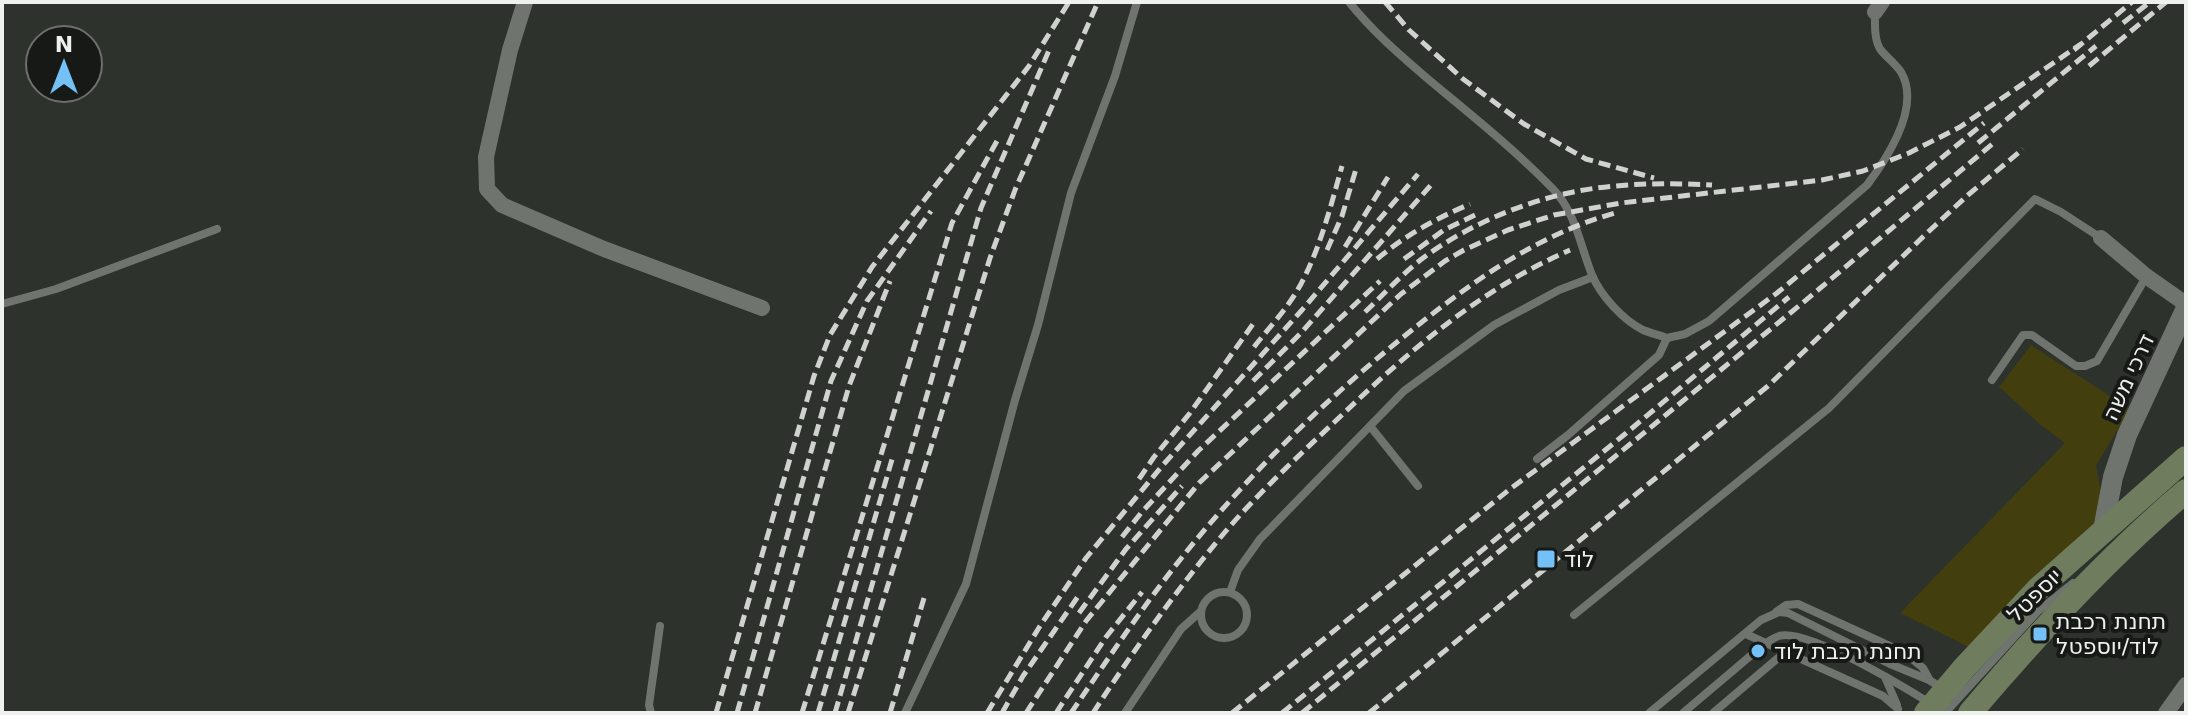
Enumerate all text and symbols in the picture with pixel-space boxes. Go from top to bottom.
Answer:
north arrow [24,24,104,104]
text: N [55,32,73,57]
street label: דרכי משה [2097,330,2159,425]
place label: לוד [1564,547,1595,572]
marker: לוד [1535,548,1557,570]
street label: יוספטל [2002,564,2067,627]
place label: תחנת רכבת לוד/יוספטל [2056,609,2166,659]
marker: תחנת רכבת לוד/יוספטל [2031,625,2049,643]
place label: תחנת רכבת לוד [1774,639,1922,664]
marker: תחנת רכבת לוד [1749,642,1767,660]

